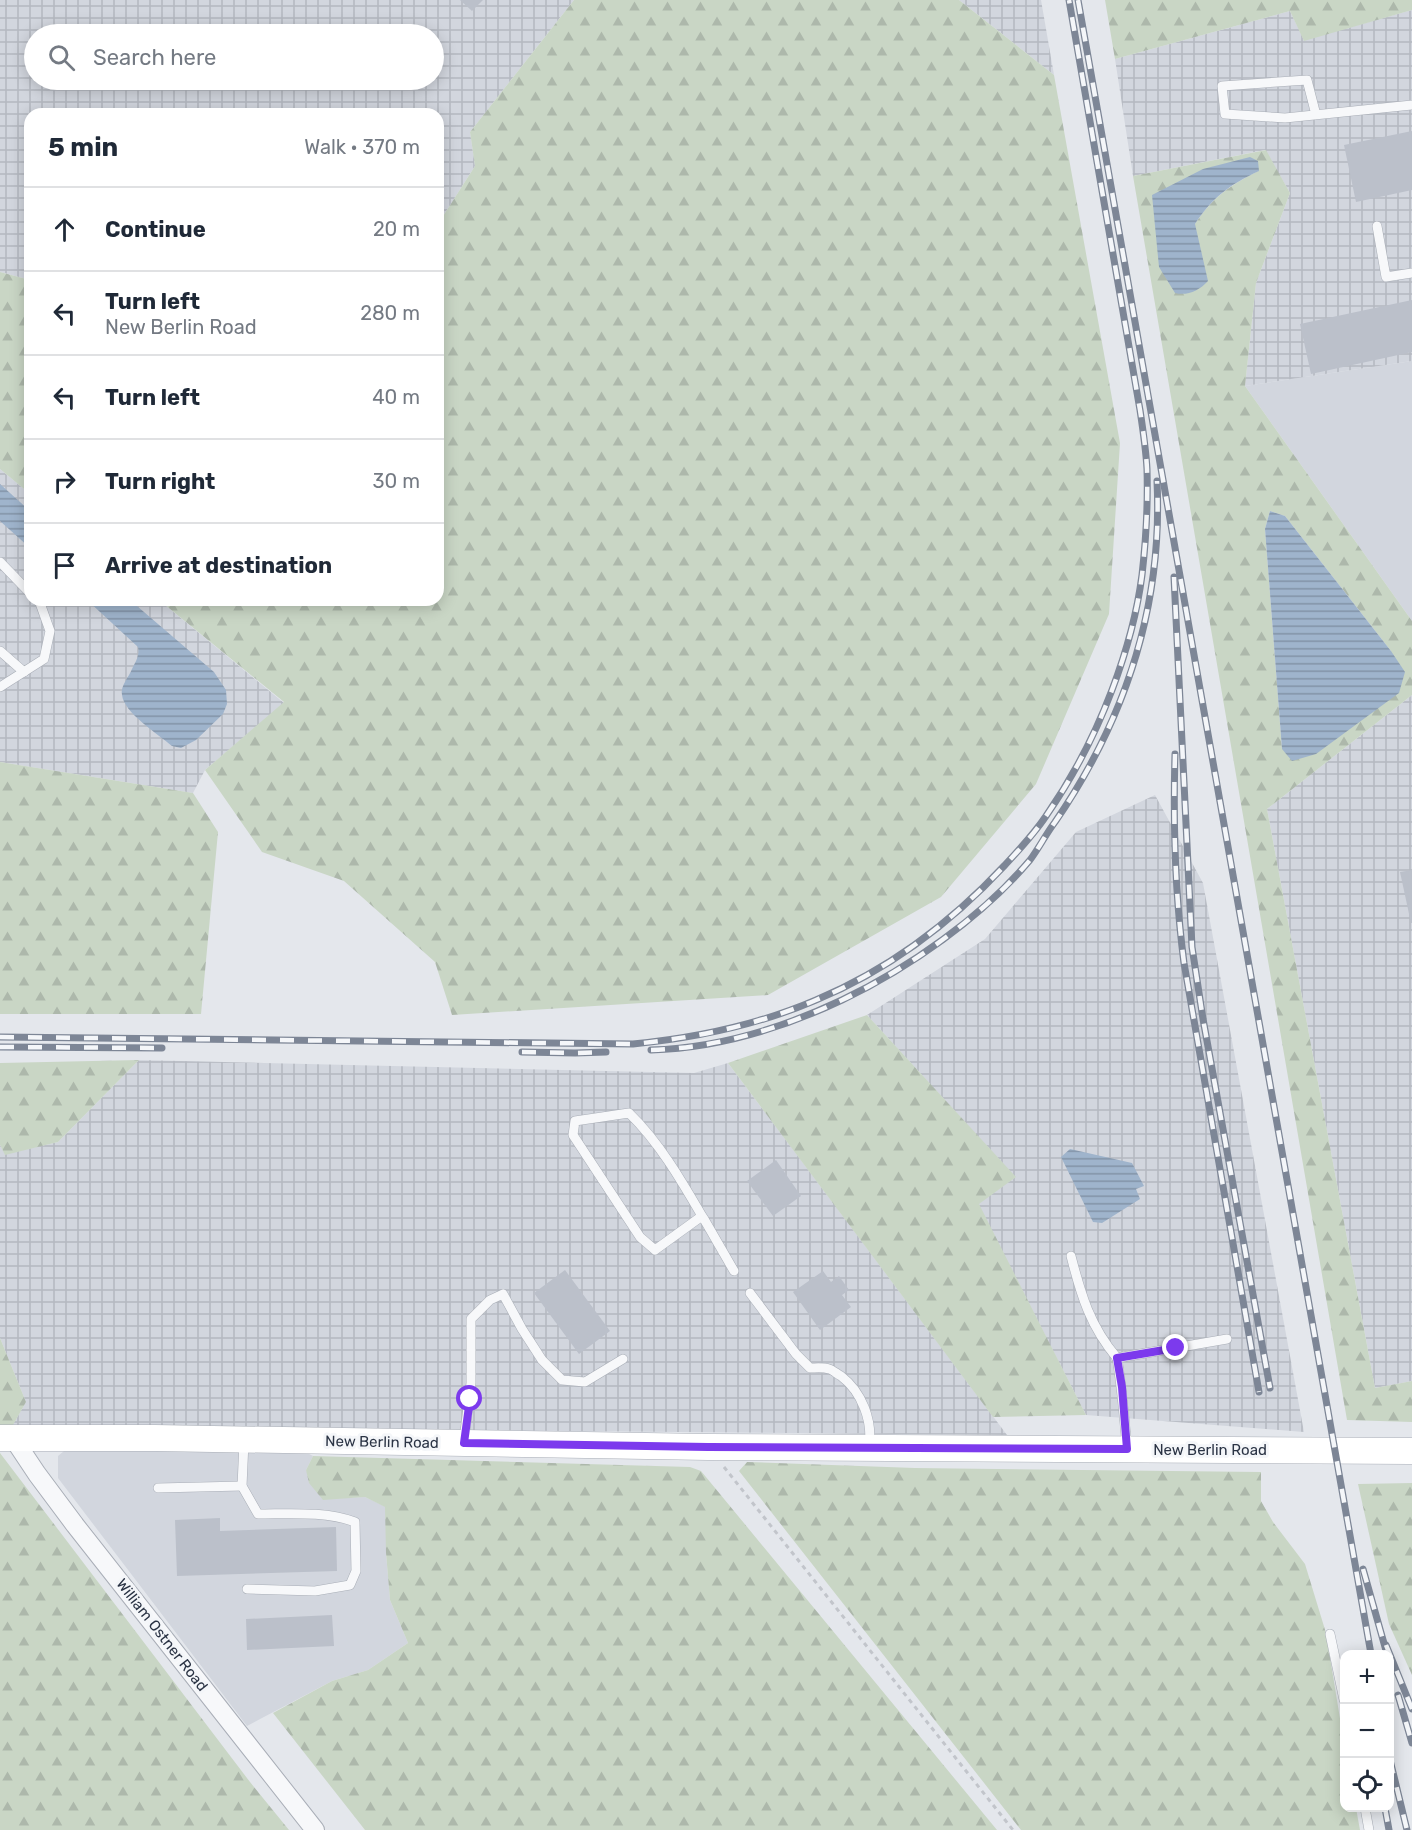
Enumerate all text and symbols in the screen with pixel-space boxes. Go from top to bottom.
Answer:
search box [24,24,444,90]
icon: search [45,41,78,74]
text: Search here [93,44,216,71]
text: 5 min [48,132,118,163]
text: Walk · 370 m [304,135,420,159]
icon: ahead [48,213,81,246]
text: Continue [105,216,206,243]
text: 20 m [373,217,420,241]
text: Turn left [105,288,200,315]
icon: left [48,297,81,330]
text: 280 m [360,301,420,325]
text: New Berlin Road [105,315,257,339]
icon: left [48,381,81,414]
text: Turn left [105,384,200,411]
text: 40 m [372,385,420,409]
icon: right [48,465,81,498]
text: Turn right [105,468,215,495]
text: 30 m [373,469,420,493]
icon: arrive [48,549,81,582]
text: Arrive at destination [105,552,332,579]
route end [1162,1334,1188,1360]
route start [456,1385,482,1411]
street label: New Berlin Road [325,1432,439,1452]
street label: New Berlin Road [1153,1441,1267,1459]
street label: William Ostner Road [113,1575,211,1695]
map controls [1340,1650,1394,1812]
button: + [1340,1650,1394,1704]
button: − [1340,1704,1394,1758]
button: locate [1340,1758,1394,1812]

